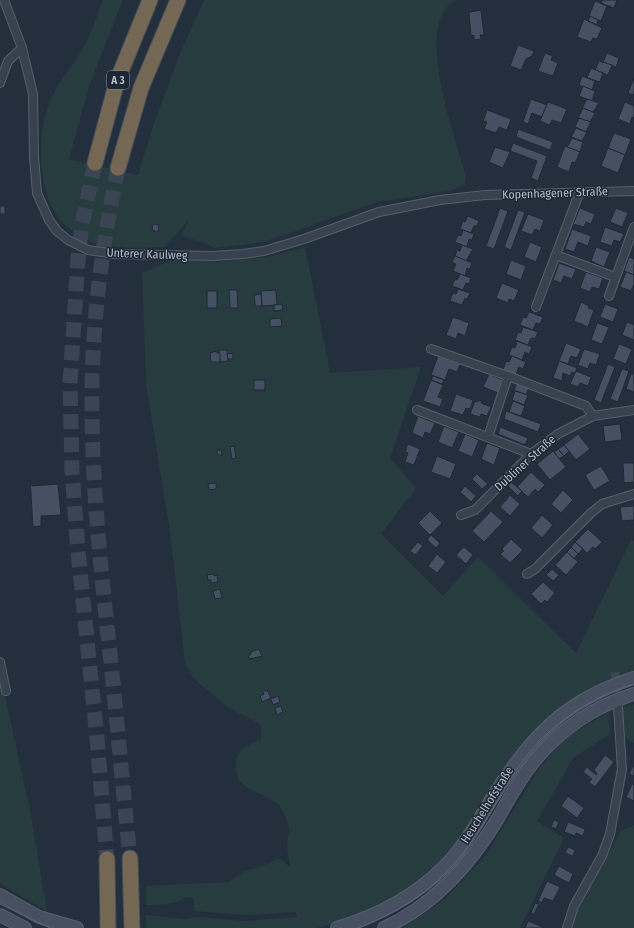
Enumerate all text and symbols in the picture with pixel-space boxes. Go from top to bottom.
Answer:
road number: A 3 [107,71,129,89]
street label: Kopenhagener Straße [502,184,608,202]
street label: Unterer Kaulweg [106,246,188,262]
street label: Dubliner Straße [492,432,558,494]
street label: Heuchelhofstraße [458,764,516,846]

